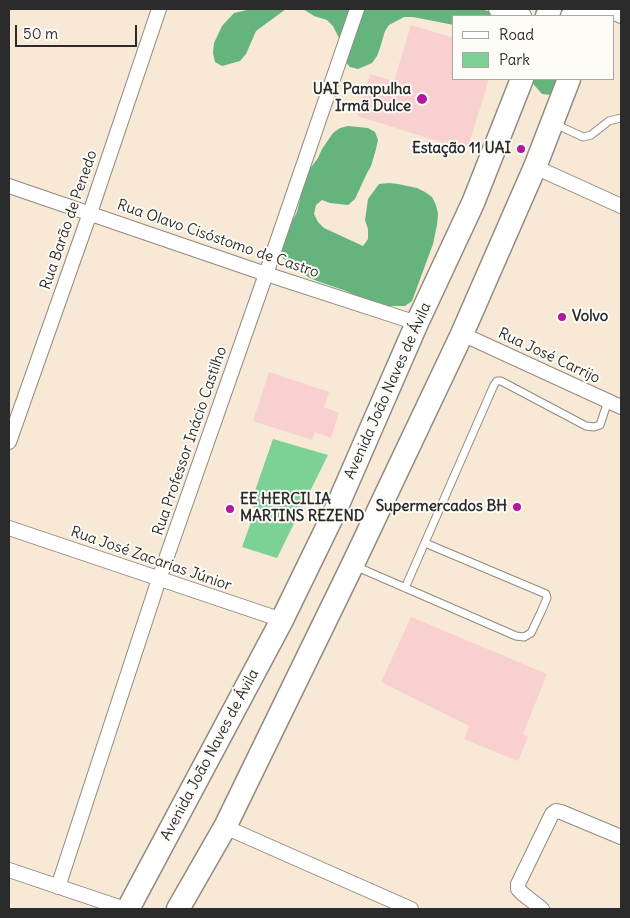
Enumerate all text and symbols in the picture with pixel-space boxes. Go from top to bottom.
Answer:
scale bar [18,15,140,47]
legend [452,15,615,80]
text: 50 m [23,24,58,43]
text: Road [499,25,534,44]
text: Park [499,50,530,69]
place label: UAI Pampulha Irmã Dulce [313,81,411,116]
marker: UAI Pampulha Irmã Dulce [415,92,429,106]
place label: Estação 11 UAI [412,140,511,158]
marker: Estação 11 UAI [515,143,527,155]
street label: Rua Barão de Penedo [37,148,101,292]
street label: Rua Olavo Cisóstomo de Castro [115,196,321,282]
street label: Avenida João Naves de Ávila [341,300,435,482]
place label: Volvo [572,308,608,326]
marker: Volvo [556,311,568,323]
street label: Rua José Carrijo [495,324,603,388]
street label: Rua Professor Inácio Castilho [149,344,231,538]
place label: EE HERCILIA MARTINS REZEND [240,491,364,526]
place label: Supermercados BH [376,498,507,516]
marker: Supermercados BH [511,501,523,513]
marker: EE HERCILIA MARTINS REZEND [224,503,236,515]
street label: Rua José Zacarias Júnior [68,523,234,595]
street label: Avenida João Naves de Ávila [157,666,263,844]

